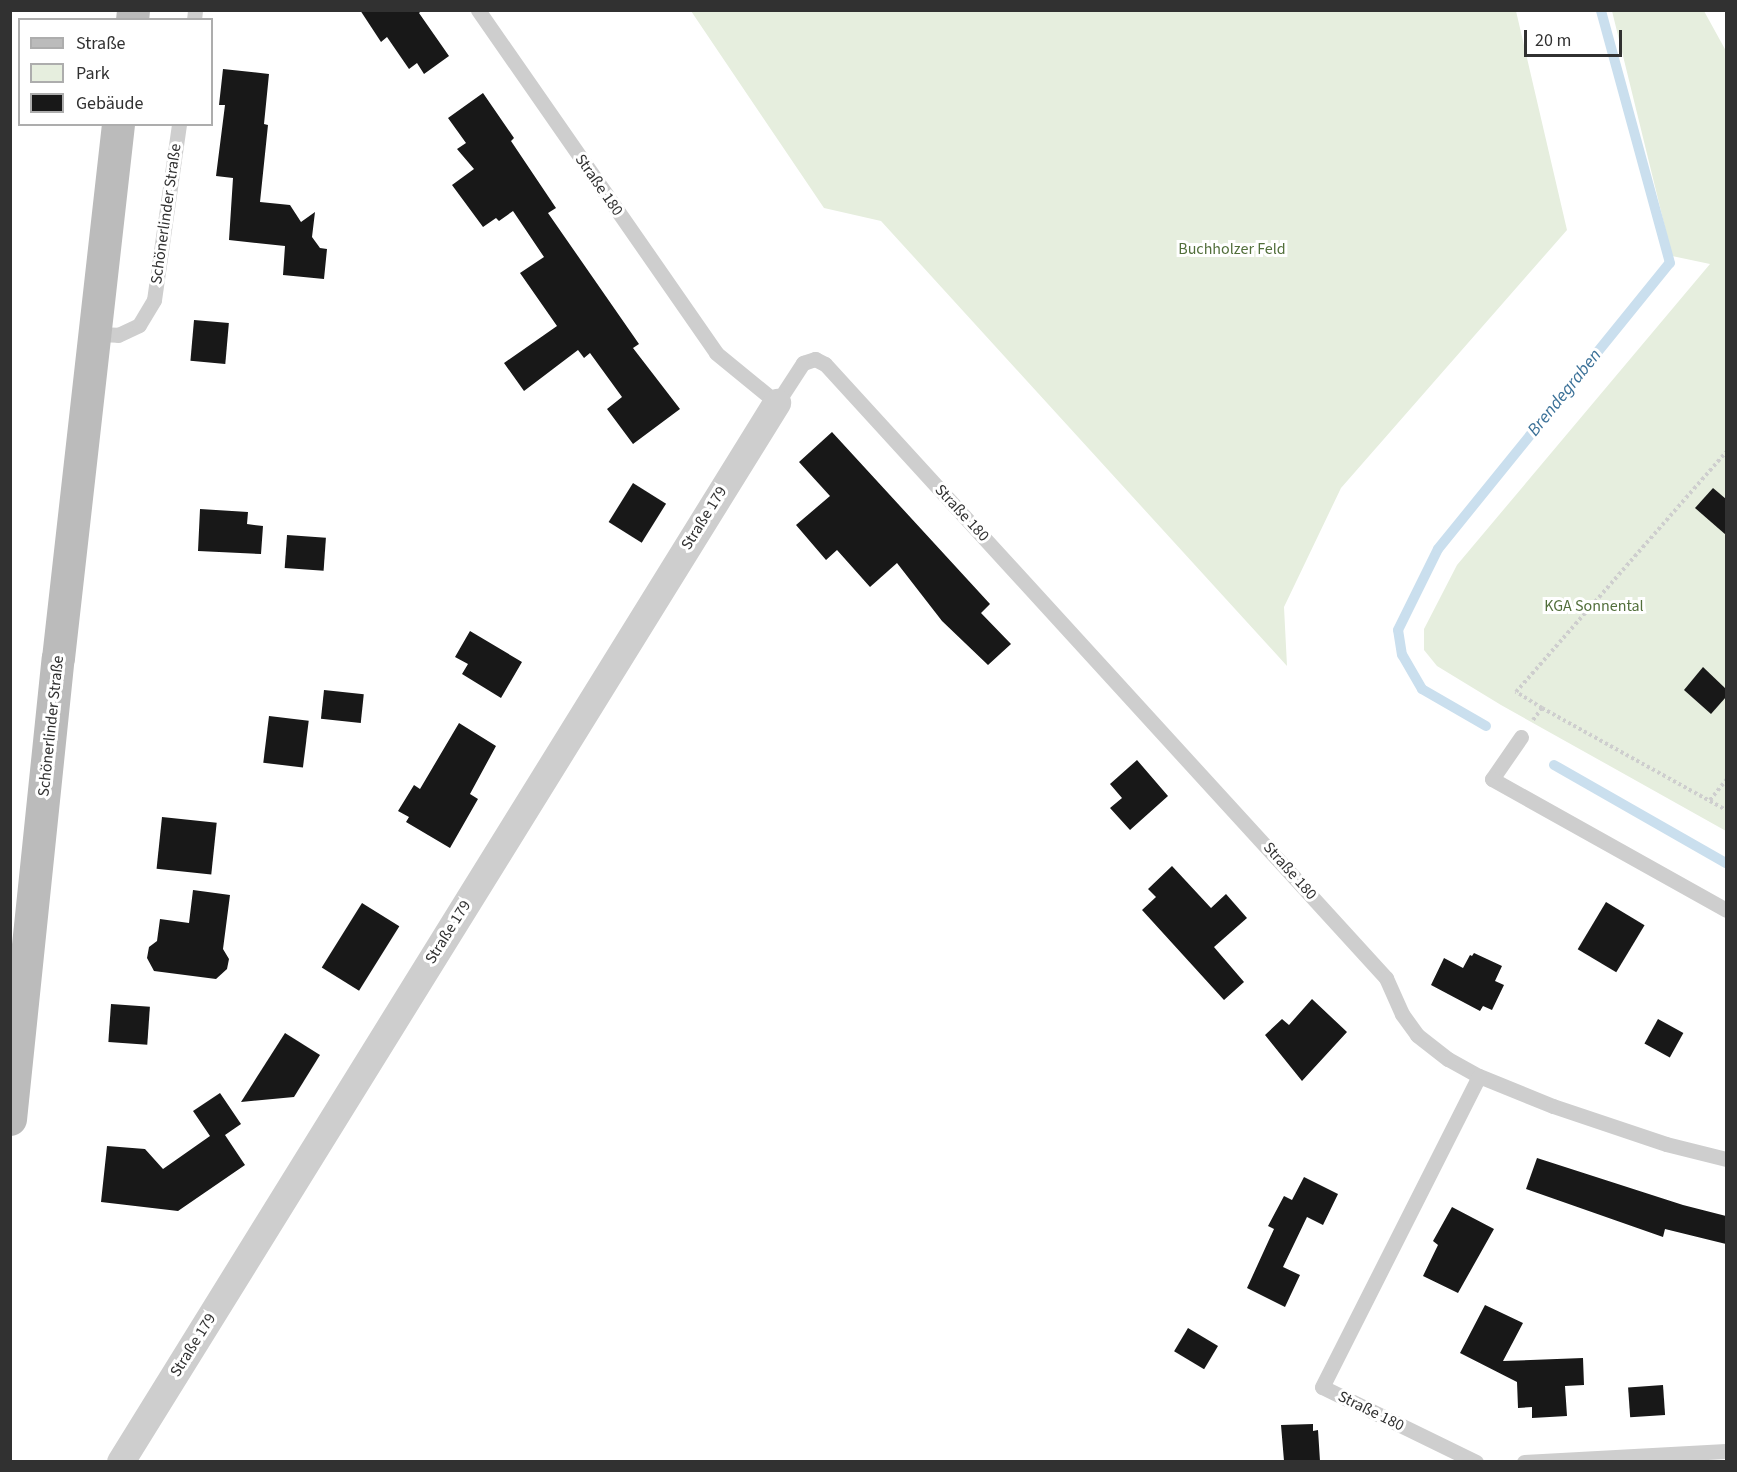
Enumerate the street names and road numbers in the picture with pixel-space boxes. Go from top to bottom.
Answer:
street label: Schönerlinder Straße [147,142,185,286]
street label: Straße 180 [571,150,627,220]
street label: Straße 180 [931,480,993,546]
street label: Straße 179 [677,483,731,553]
street label: Schönerlinder Straße [34,655,68,797]
street label: Straße 180 [1259,838,1321,904]
street label: Straße 179 [421,897,475,967]
street label: Straße 179 [166,1310,220,1380]
street label: Straße 180 [1335,1387,1407,1435]

